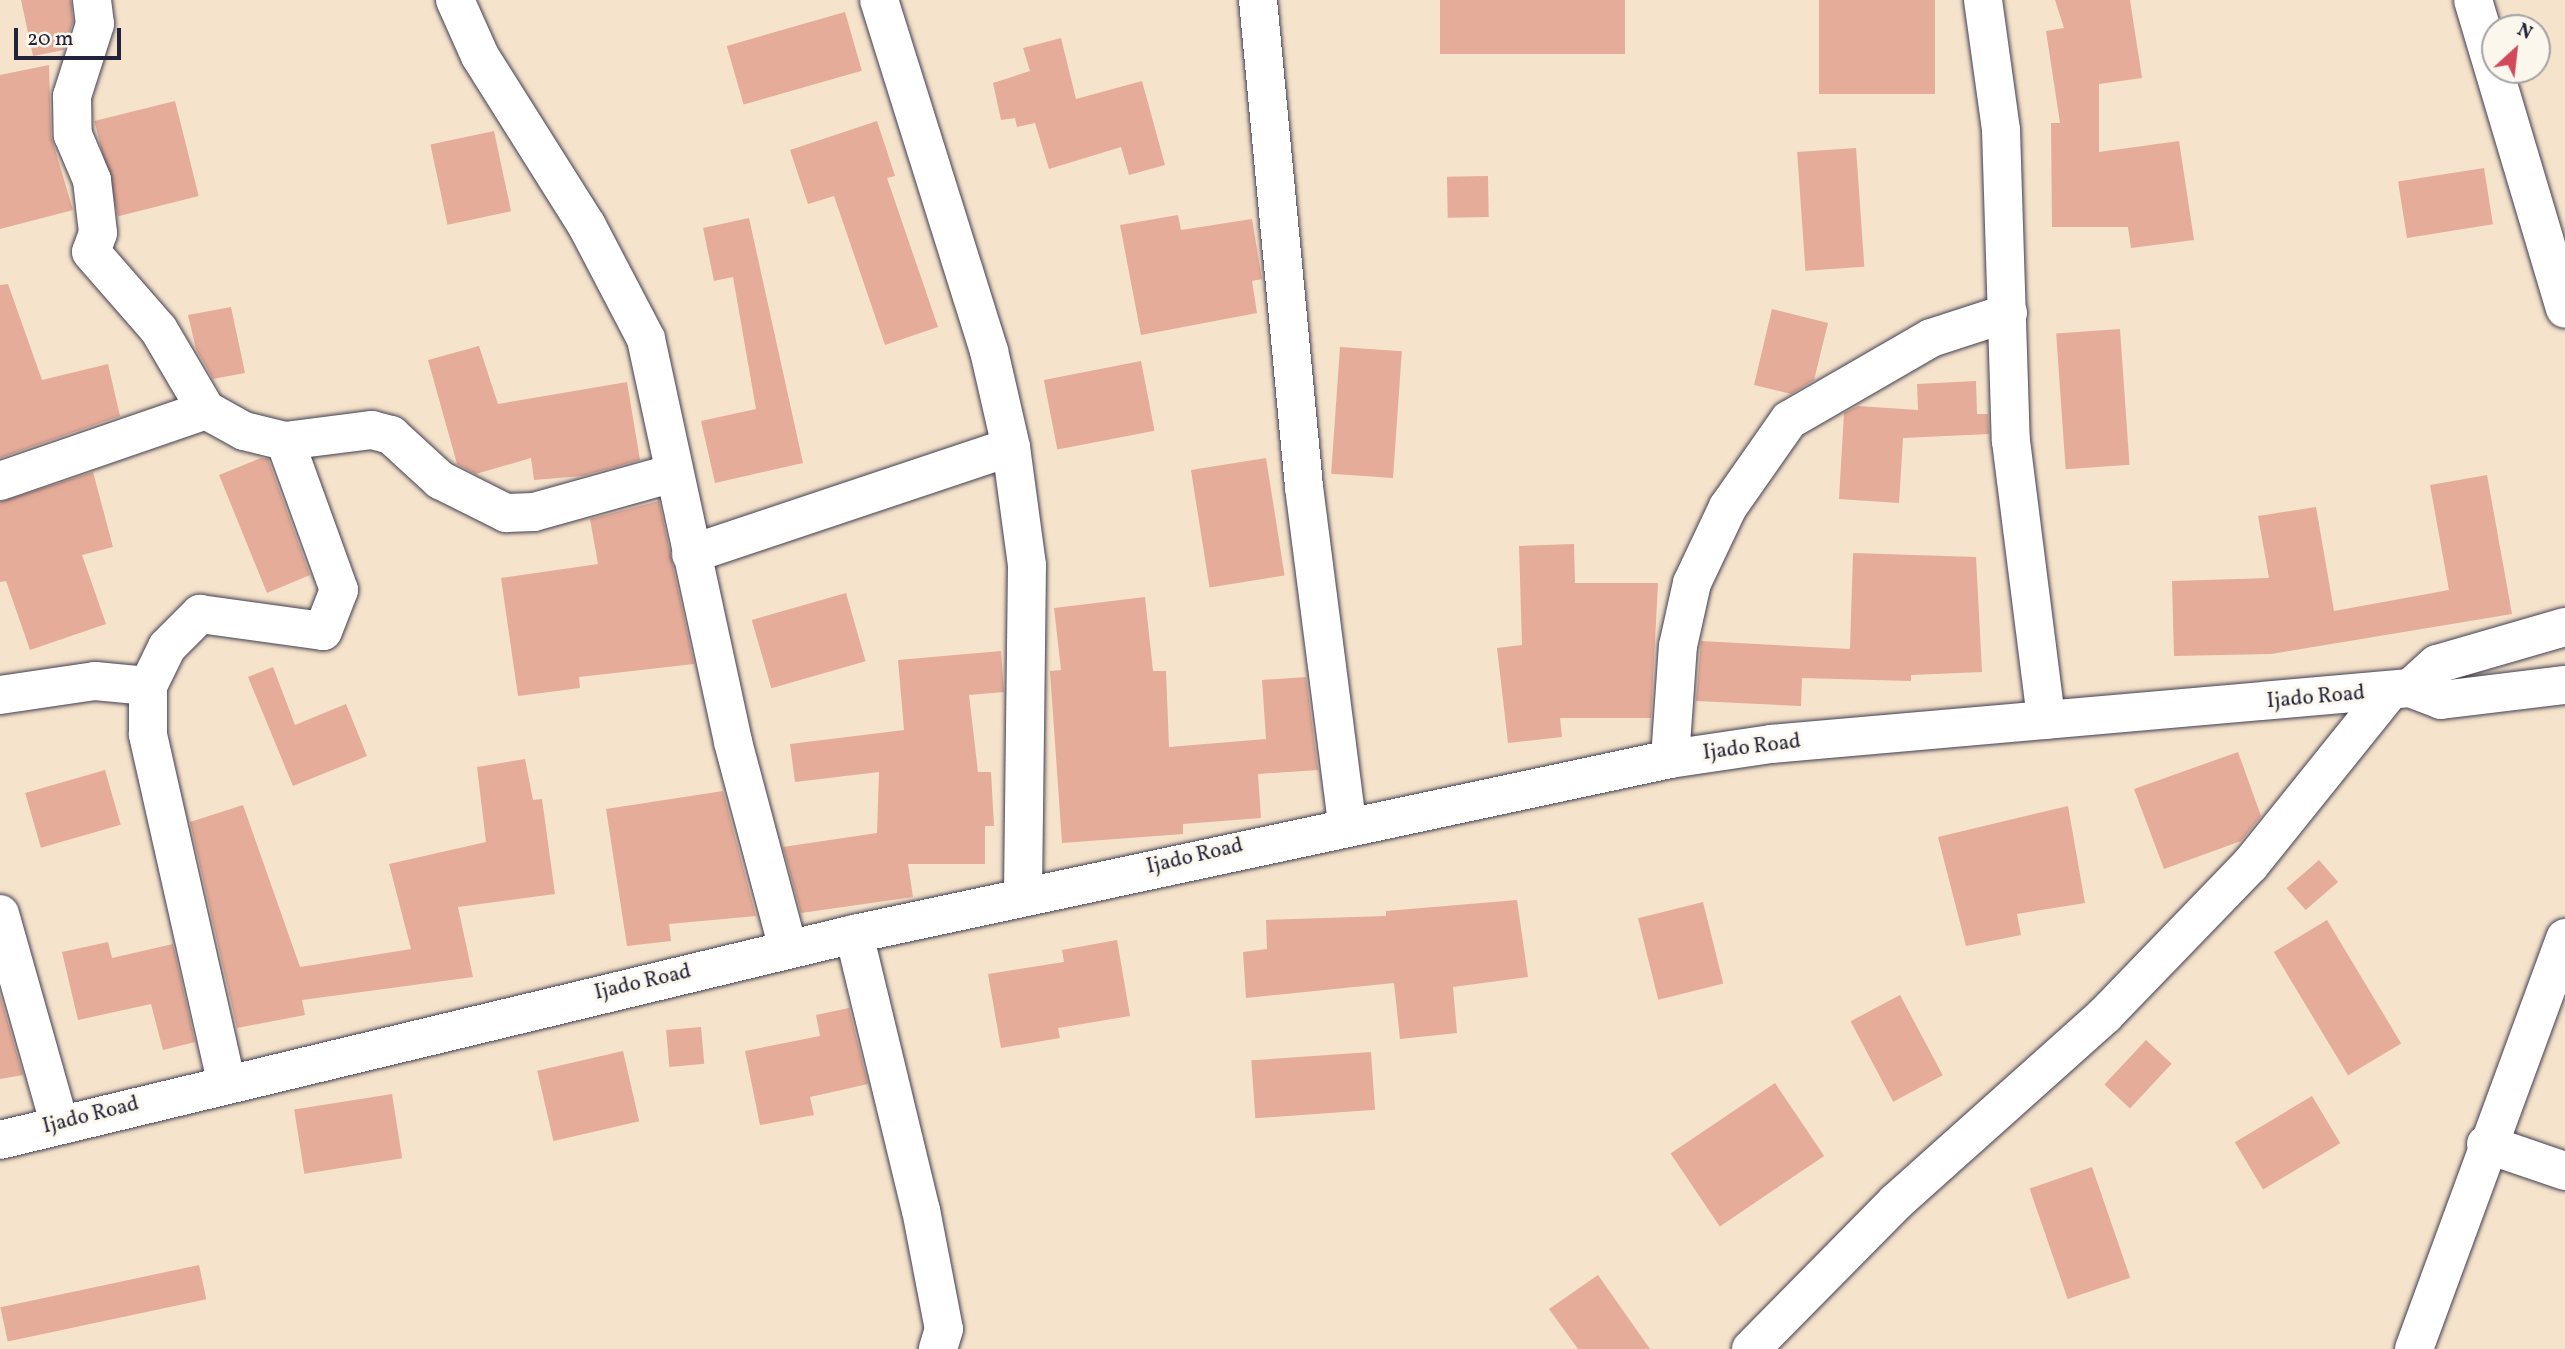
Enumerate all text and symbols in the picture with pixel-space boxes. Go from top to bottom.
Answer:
scale bar [18,14,124,58]
north arrow [2481,14,2551,84]
text: N [2513,17,2537,47]
text: 20 m [27,25,73,54]
street label: Ijado Road [2266,681,2366,715]
street label: Ijado Road [1702,729,1802,767]
street label: Ijado Road [1144,834,1246,880]
street label: Ijado Road [592,960,694,1006]
street label: Ijado Road [40,1092,142,1140]

